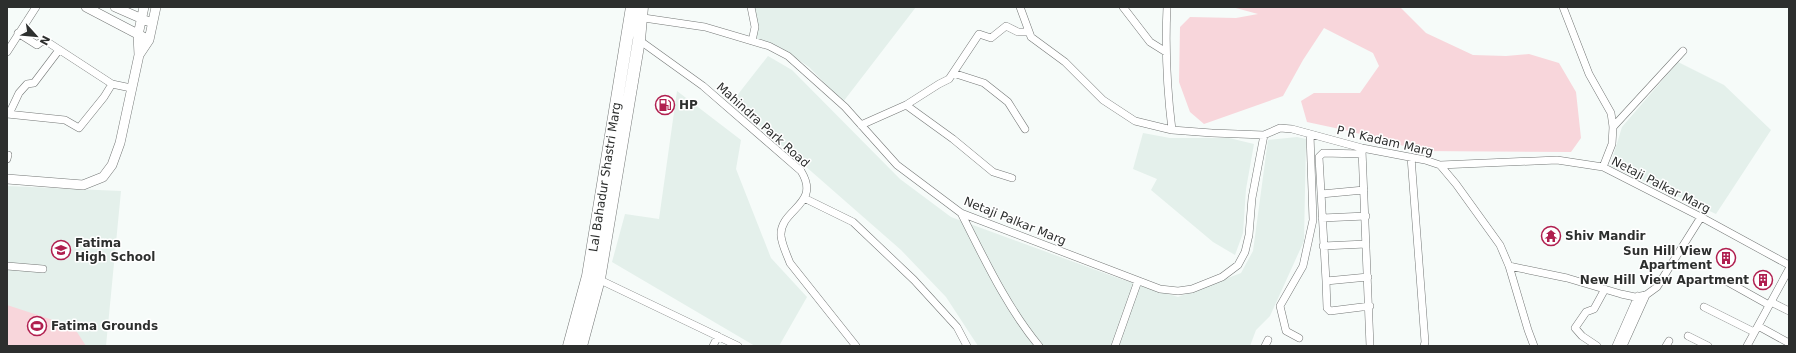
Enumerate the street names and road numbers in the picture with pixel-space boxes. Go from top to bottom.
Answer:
street label: Mahindra Park Road [714,80,812,170]
street label: Lal Bahadur Shastri Marg [586,101,624,253]
street label: P R Kadam Marg [1335,123,1435,159]
street label: Netaji Palkar Marg [1609,154,1713,216]
street label: Netaji Palkar Marg [962,194,1068,248]

